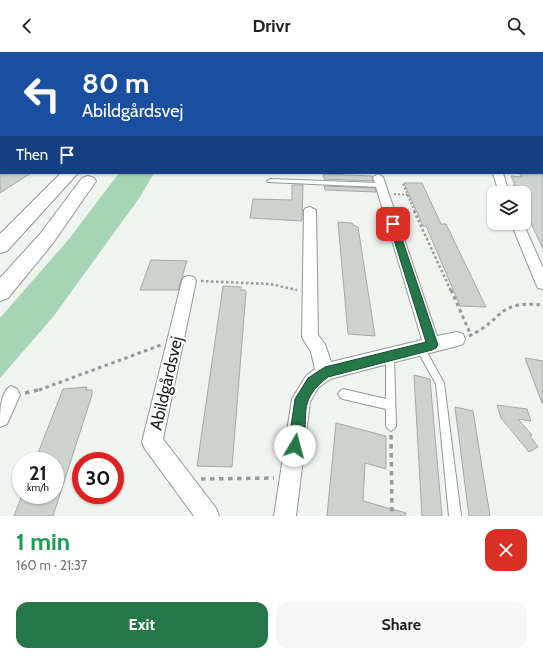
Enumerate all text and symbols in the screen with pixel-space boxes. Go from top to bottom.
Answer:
icon: back [16,15,38,37]
text: Drivr [253,15,290,37]
icon: search [505,15,527,37]
text: 80 m [82,66,149,100]
icon: left [16,68,68,120]
text: Abildgårdsvej [82,100,183,122]
icon: arrive [56,144,78,166]
text: Then [16,146,48,164]
map controls [487,186,531,230]
button: layers [487,186,531,230]
pin [376,207,410,241]
icon: arrive [382,213,404,235]
street label: Abildgårdsvej [145,334,187,432]
position arrow [274,425,316,467]
speed limit sign: 30 [72,452,124,504]
text: 21 [29,461,47,485]
text: km/h [27,481,49,494]
text: 1 min [16,527,70,556]
button: close [485,529,527,571]
text: 160 m · 21:37 [16,557,87,573]
button: Exit [16,602,268,648]
button: Share [276,602,527,648]

